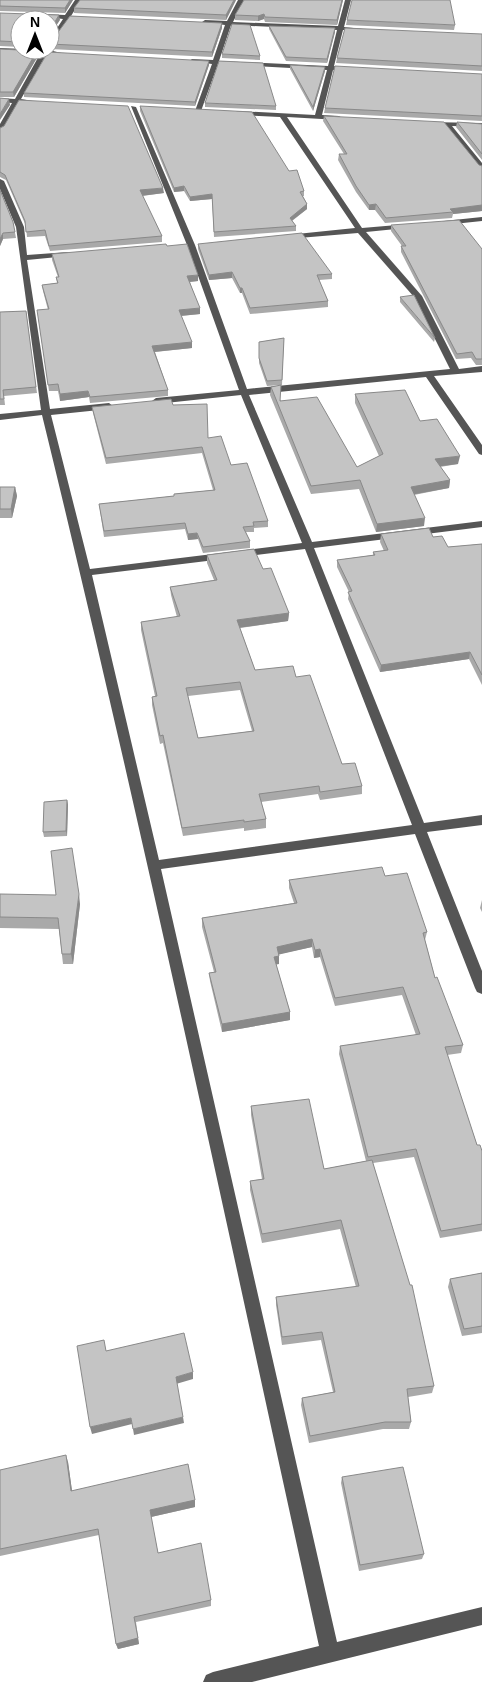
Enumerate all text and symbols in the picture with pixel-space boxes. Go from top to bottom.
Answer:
north arrow [10,10,60,60]
text: N [30,14,40,30]

